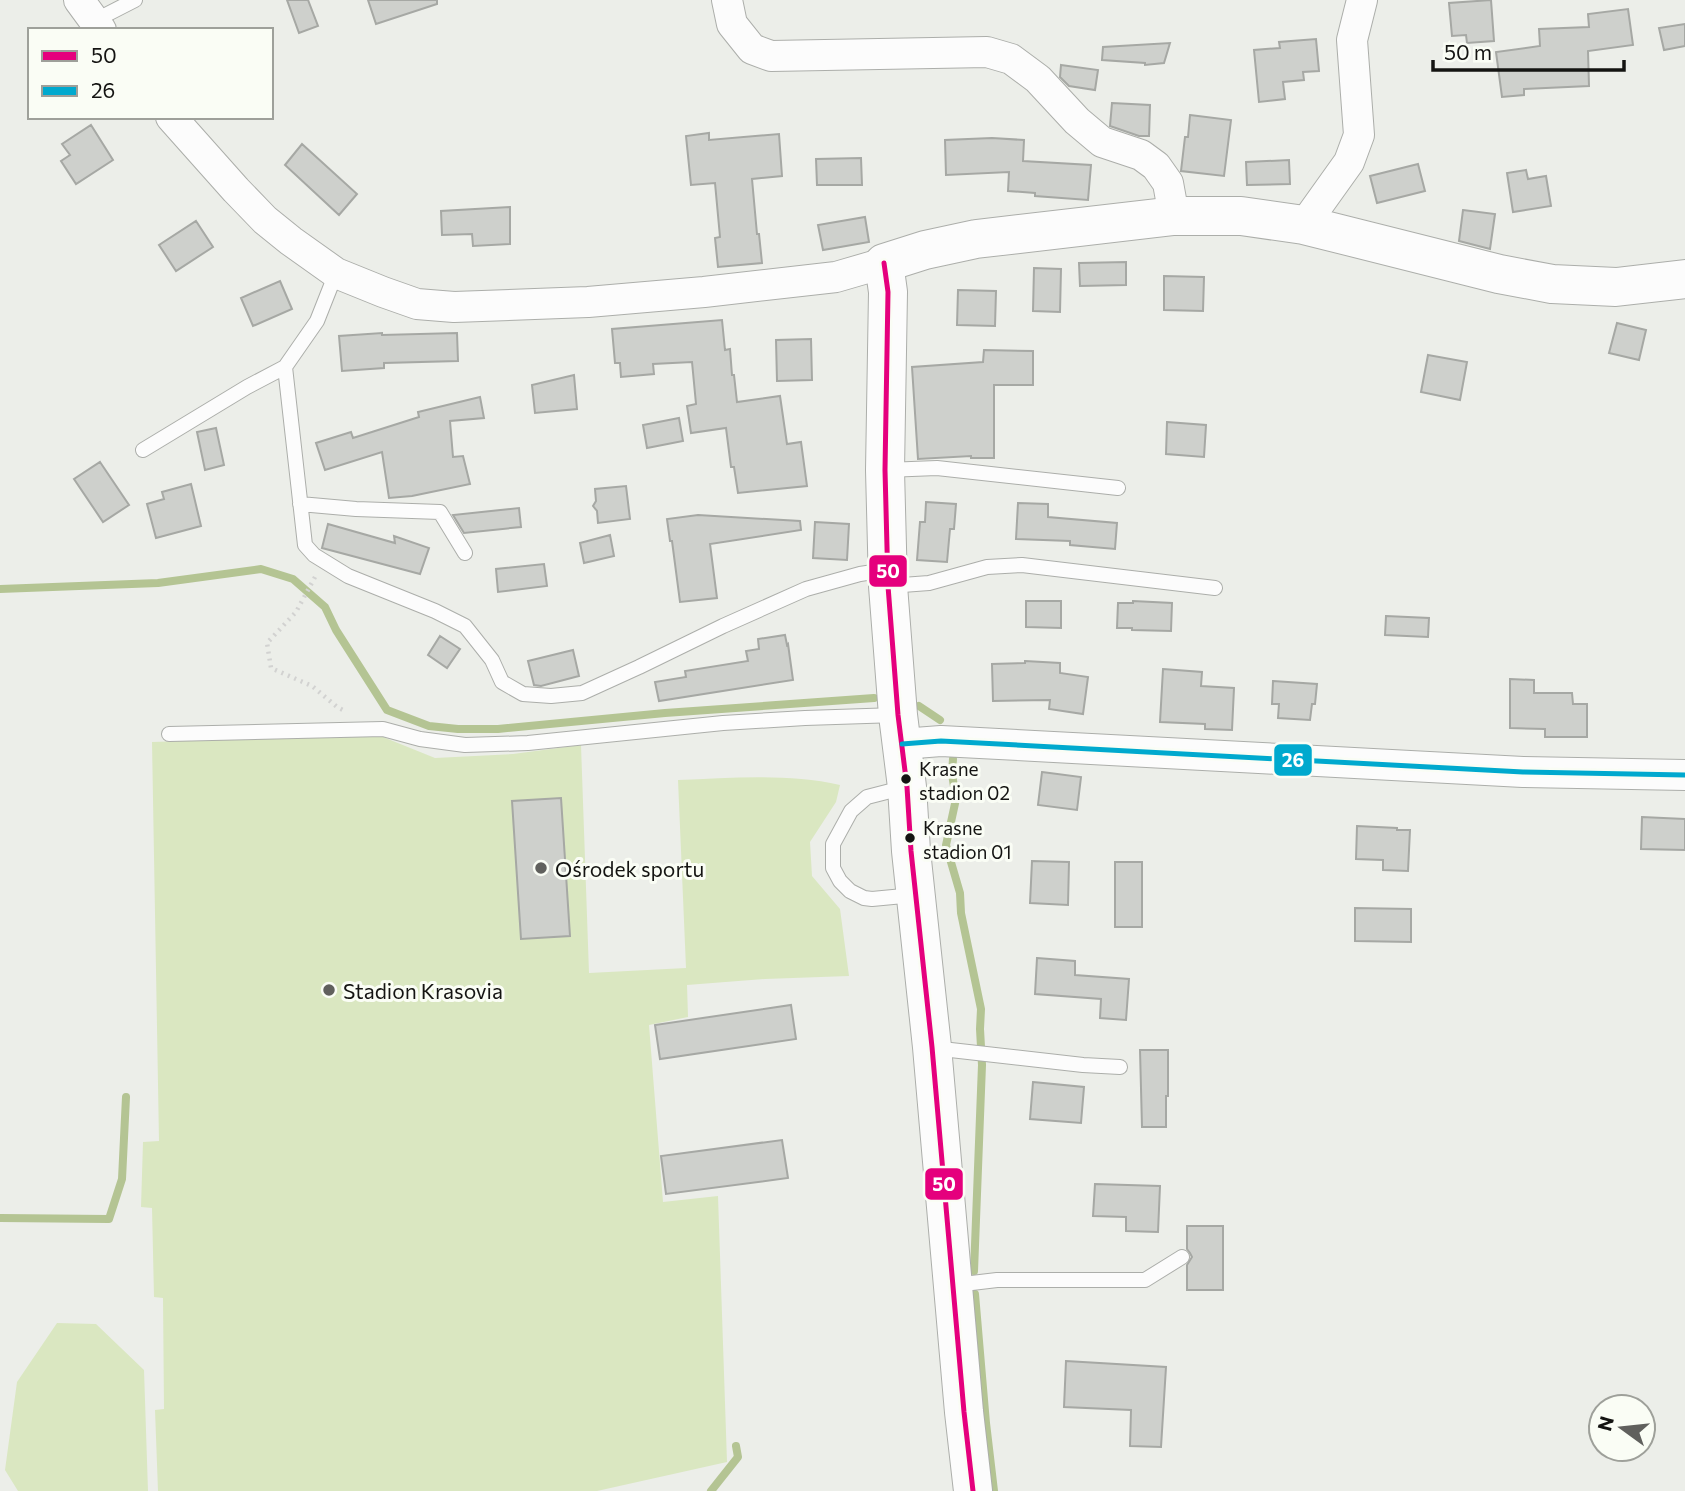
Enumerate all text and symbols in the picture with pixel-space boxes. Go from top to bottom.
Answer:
legend [28,28,273,119]
scale bar [1433,28,1624,72]
text: 50 m [1444,39,1492,64]
text: 50 [91,42,117,67]
text: 26 [91,77,115,102]
line badge: 50 [868,554,908,588]
text: 50 [876,559,900,582]
line badge: 26 [1273,743,1313,777]
text: 26 [1282,748,1304,771]
place label: Krasne stadion 02 [919,757,1010,804]
marker: Krasne stadion 02 [899,772,913,786]
place label: Krasne stadion 01 [923,816,1012,863]
marker: Krasne stadion 01 [903,831,917,845]
place label: Ośrodek sportu [555,856,704,881]
marker: Ośrodek sportu [533,860,549,876]
place label: Stadion Krasovia [343,978,503,1003]
marker: Stadion Krasovia [321,982,337,998]
line badge: 50 [924,1167,964,1201]
text: 50 [932,1172,956,1195]
north arrow [1587,1393,1657,1463]
text: N [1592,1414,1618,1433]

